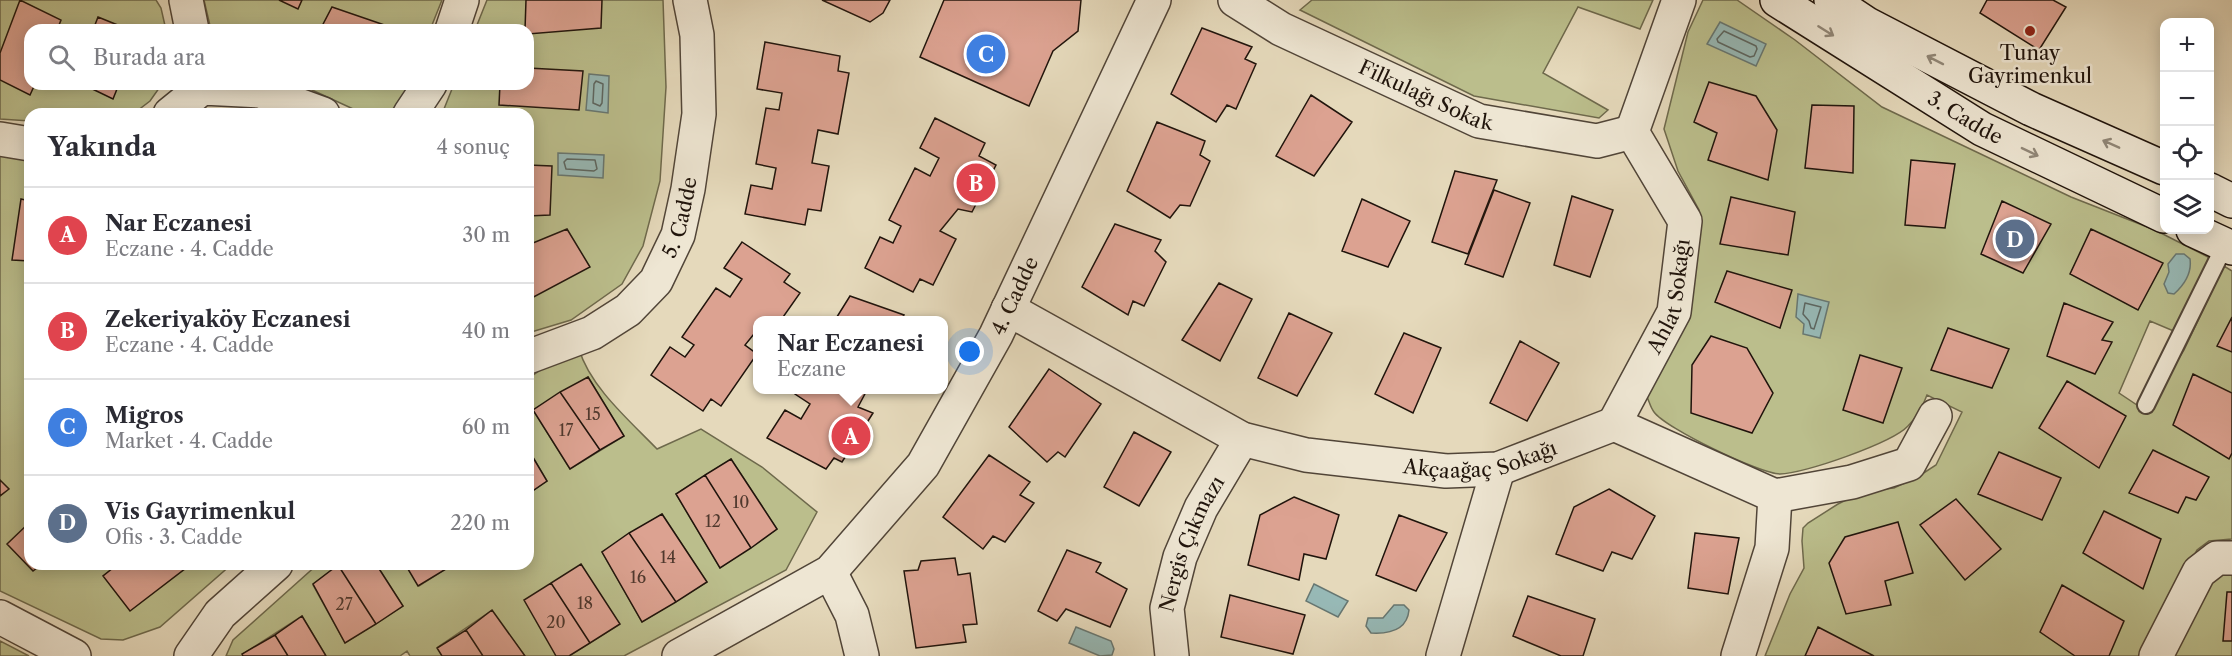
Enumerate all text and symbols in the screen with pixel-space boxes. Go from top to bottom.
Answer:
map controls [2160,18,2214,234]
button: + [2160,18,2214,72]
search box [24,24,534,90]
marker: Tunay Gayrimenkul [2023,24,2037,38]
one-way arrow [1818,25,1835,38]
pin: C [966,32,1006,76]
icon: search [45,41,78,74]
place label: Tunay Gayrimenkul [1968,41,2092,88]
text: Burada ara [93,44,206,71]
one-way arrow [1927,54,1945,65]
street label: Filkulağı Sokak [1355,55,1496,135]
button: − [2160,72,2214,126]
street label: 3. Cadde [1923,86,2006,149]
button: locate [2160,126,2214,180]
text: Yakında [48,131,157,163]
text: 4 sonuç [437,135,510,159]
one-way arrow [2102,138,2120,149]
one-way arrow [2021,146,2039,158]
pin: B [956,160,996,206]
street label: 5. Cadde [657,175,702,262]
button: layers [2160,180,2214,234]
text: Nar Eczanesi [105,210,252,237]
pin: D [1996,216,2034,262]
text: A [60,223,75,247]
text: 30 m [462,223,510,247]
text: Eczane · 4. Cadde [105,237,274,261]
street label: Ahlat Sokağı [1641,238,1695,359]
street label: 4. Cadde [986,253,1043,339]
text: Zekeriyaköy Eczanesi [105,306,351,333]
popup [753,316,948,394]
text: B [60,319,75,343]
text: 40 m [462,319,510,343]
text: Nar Eczanesi [777,330,924,357]
text: Eczane · 4. Cadde [105,333,274,357]
your location [955,337,984,366]
text: Eczane [777,357,846,381]
text: Migros [105,402,184,429]
house number: 15 [585,404,601,424]
pin: A [832,414,870,458]
text: C [59,415,76,439]
text: 60 m [462,415,510,439]
house number: 17 [559,420,573,440]
text: Market · 4. Cadde [105,429,273,453]
street label: Akçaağaç Sokağı [1401,435,1560,483]
street label: Nergis Çıkmazı [1154,472,1229,615]
house number: 10 [733,492,749,512]
text: Vis Gayrimenkul [105,498,295,525]
text: D [59,511,76,535]
text: 220 m [450,511,510,535]
house number: 12 [705,511,721,531]
text: Ofis · 3. Cadde [105,525,242,549]
house number: 14 [660,547,676,567]
house number: 16 [630,567,646,587]
house number: 18 [577,593,593,613]
house number: 27 [335,594,353,614]
house number: 20 [546,612,566,632]

